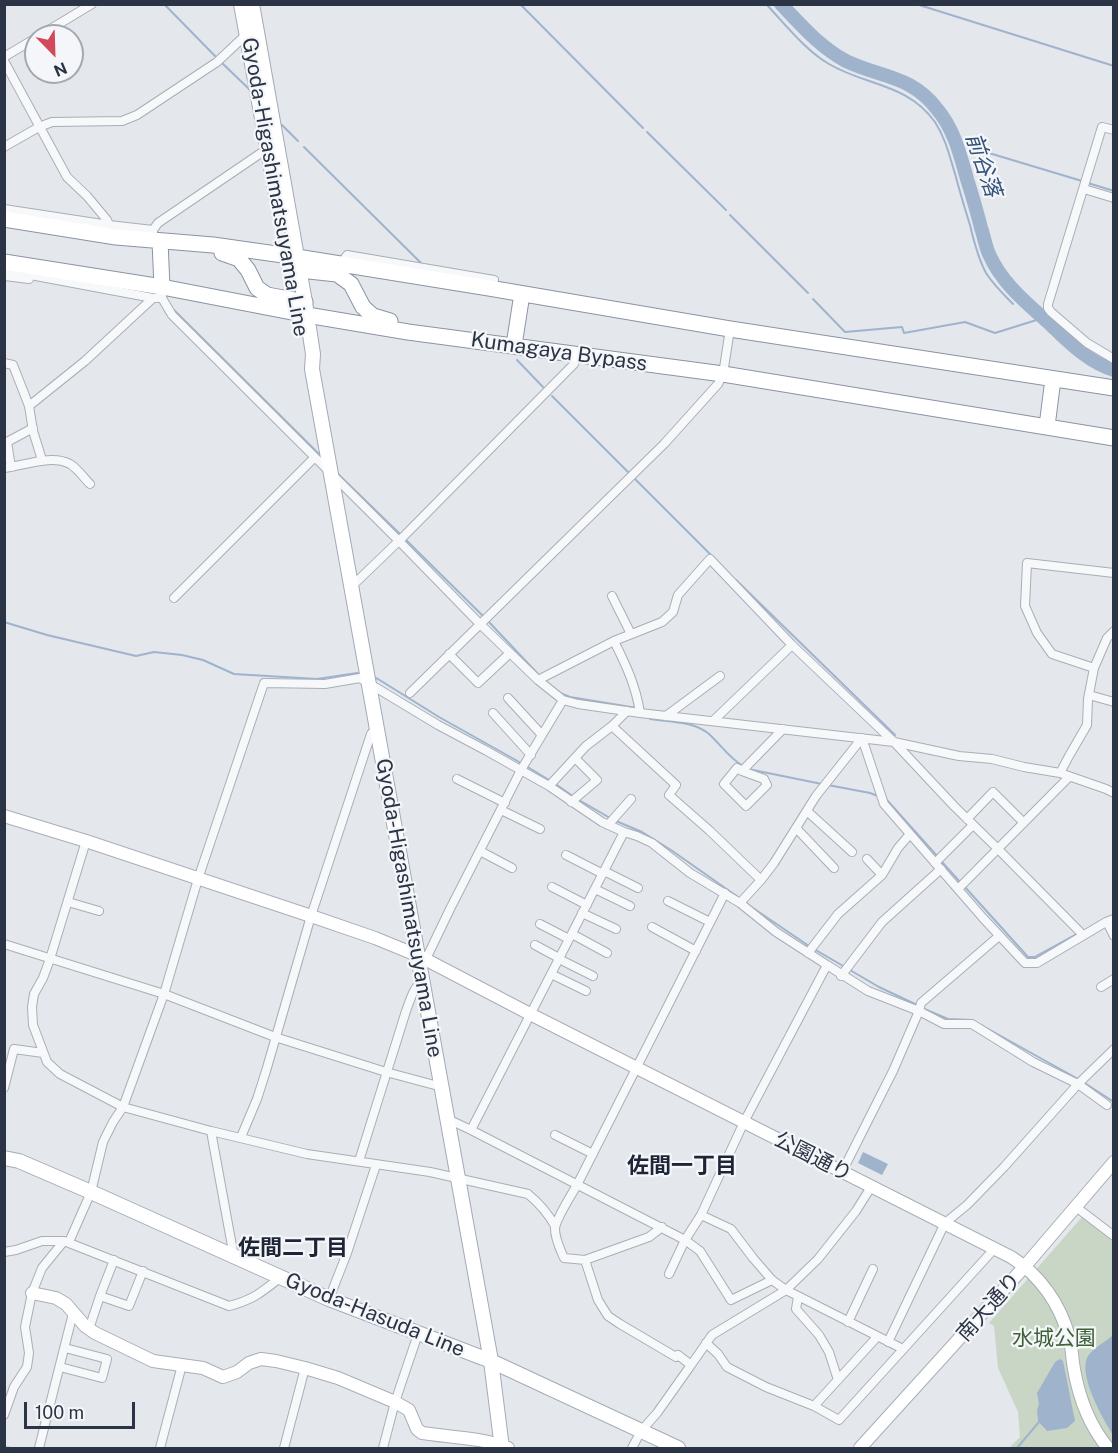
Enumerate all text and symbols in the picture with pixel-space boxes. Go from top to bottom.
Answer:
north arrow [24,24,84,84]
street label: Gyoda-Higashimatsuyama Line [236,36,314,338]
text: N [51,58,70,80]
water label: 前谷落 [960,130,1006,200]
street label: Kumagaya Bypass [469,327,649,377]
street label: Gyoda-Higashimatsuyama Line [370,757,448,1059]
street label: 公園通り [770,1127,856,1187]
district label: 佐間一丁目 [627,1153,737,1179]
district label: 佐間二丁目 [238,1235,348,1261]
street label: Gyoda-Hasuda Line [282,1267,468,1363]
street label: 南大通り [952,1267,1026,1347]
park label: 水城公園 [1012,1326,1096,1352]
scale bar [27,1390,138,1428]
text: 100 m [35,1402,84,1423]

